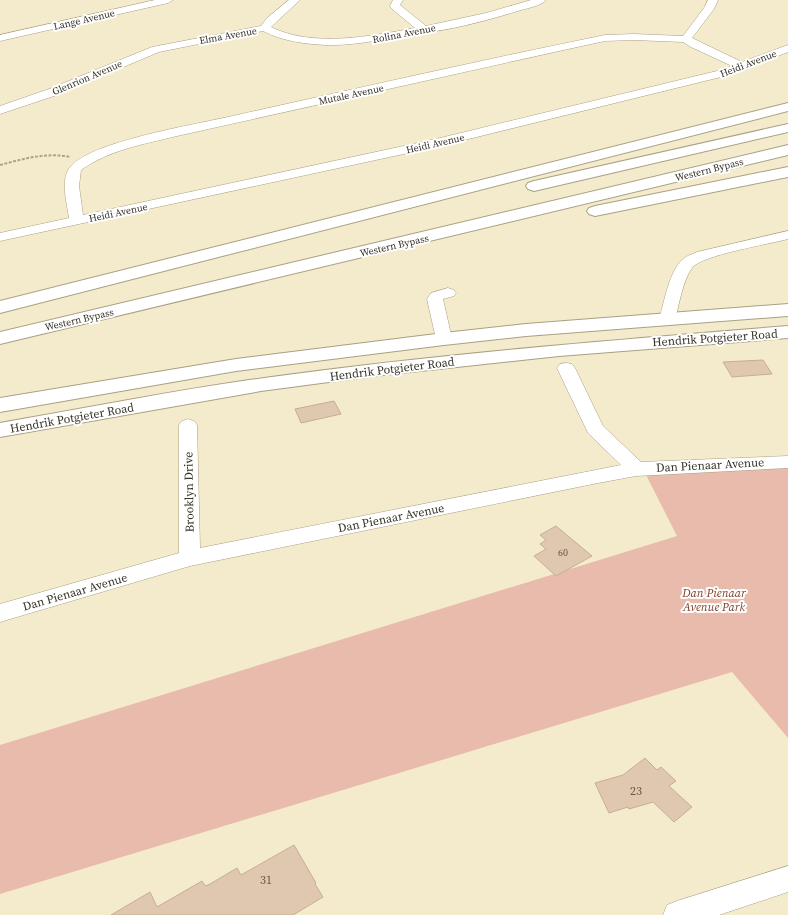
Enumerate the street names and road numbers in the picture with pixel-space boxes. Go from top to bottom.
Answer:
street label: Lange Avenue [52,6,116,33]
street label: Rolina Avenue [371,21,437,46]
street label: Elma Avenue [198,24,258,47]
street label: Heidi Avenue [718,47,778,80]
street label: Glenrion Avenue [50,57,124,98]
street label: Mutale Avenue [317,81,385,108]
street label: Heidi Avenue [405,130,466,157]
street label: Western Bypass [673,155,745,184]
street label: Heidi Avenue [88,200,149,225]
street label: Western Bypass [358,231,430,260]
street label: Western Bypass [43,305,115,334]
street label: Hendrik Potgieter Road [652,326,778,350]
street label: Hendrik Potgieter Road [329,353,456,385]
street label: Hendrik Potgieter Road [9,399,135,437]
street label: Brooklyn Drive [180,451,198,533]
street label: Dan Pienaar Avenue [656,454,764,476]
street label: Dan Pienaar Avenue [336,500,446,536]
street label: Dan Pienaar Avenue [21,569,129,615]

